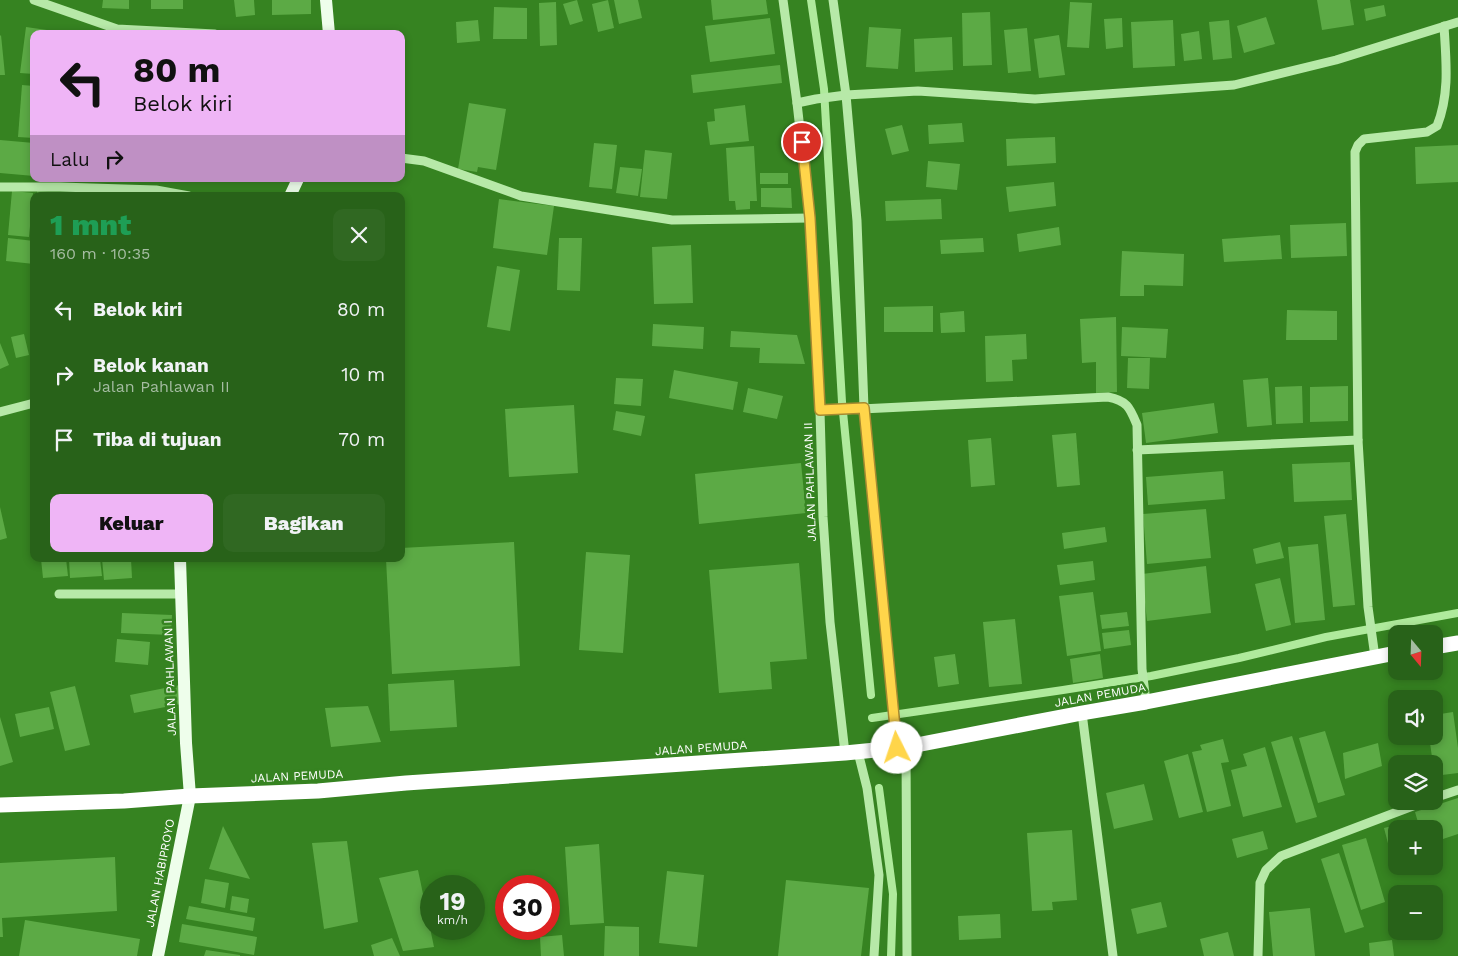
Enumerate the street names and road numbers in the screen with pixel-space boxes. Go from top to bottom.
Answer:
street label: JALAN PAHLAWAN II [801,422,819,542]
street label: JALAN PAHLAWAN I [161,620,179,736]
street label: JALAN PEMUDA [1053,680,1147,710]
street label: JALAN PEMUDA [654,738,748,758]
street label: JALAN PEMUDA [250,767,344,785]
street label: JALAN HABIPROYO [143,818,177,928]

